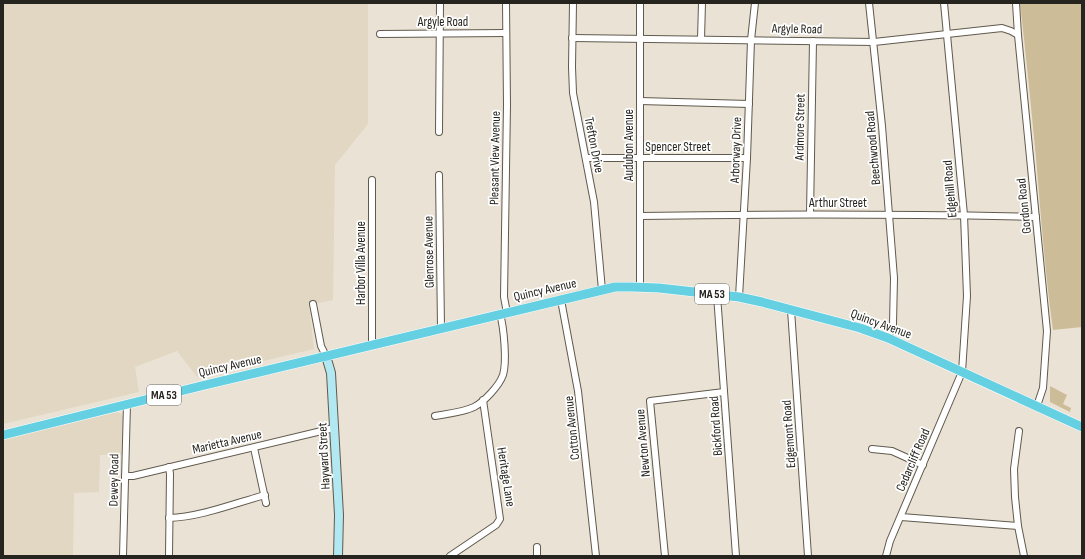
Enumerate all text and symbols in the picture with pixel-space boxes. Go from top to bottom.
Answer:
street label: Argyle Road [417,14,468,30]
street label: Argyle Road [771,21,822,37]
street label: Ardmore Street [791,93,809,162]
street label: Audubon Avenue [621,109,637,182]
street label: Beechwood Road [862,110,884,186]
street label: Pleasant View Avenue [486,111,504,205]
street label: Trefton Drive [581,116,607,174]
street label: Arborway Drive [727,117,745,184]
street label: Spencer Street [645,139,711,155]
street label: Edgehill Road [940,160,960,218]
street label: Gordon Road [1013,178,1035,234]
street label: Arthur Street [808,195,867,211]
street label: Glenrose Avenue [420,216,438,288]
street label: Harbor Villa Avenue [353,221,369,305]
street label: Quincy Avenue [512,275,578,305]
road number: MA 53 [695,284,729,304]
street label: Quincy Avenue [848,306,914,342]
street label: Quincy Avenue [197,351,263,381]
road number: MA 53 [147,385,181,405]
street label: Cotton Avenue [561,395,583,461]
street label: Bickford Road [706,396,726,456]
street label: Edgemont Road [779,399,799,469]
street label: Newton Avenue [632,409,654,477]
street label: Hayward Street [314,422,334,490]
street label: Marietta Avenue [191,426,263,458]
street label: Cedarcliff Road [893,426,933,494]
street label: Heritage Lane [493,446,519,508]
street label: Dewey Road [106,454,122,506]

